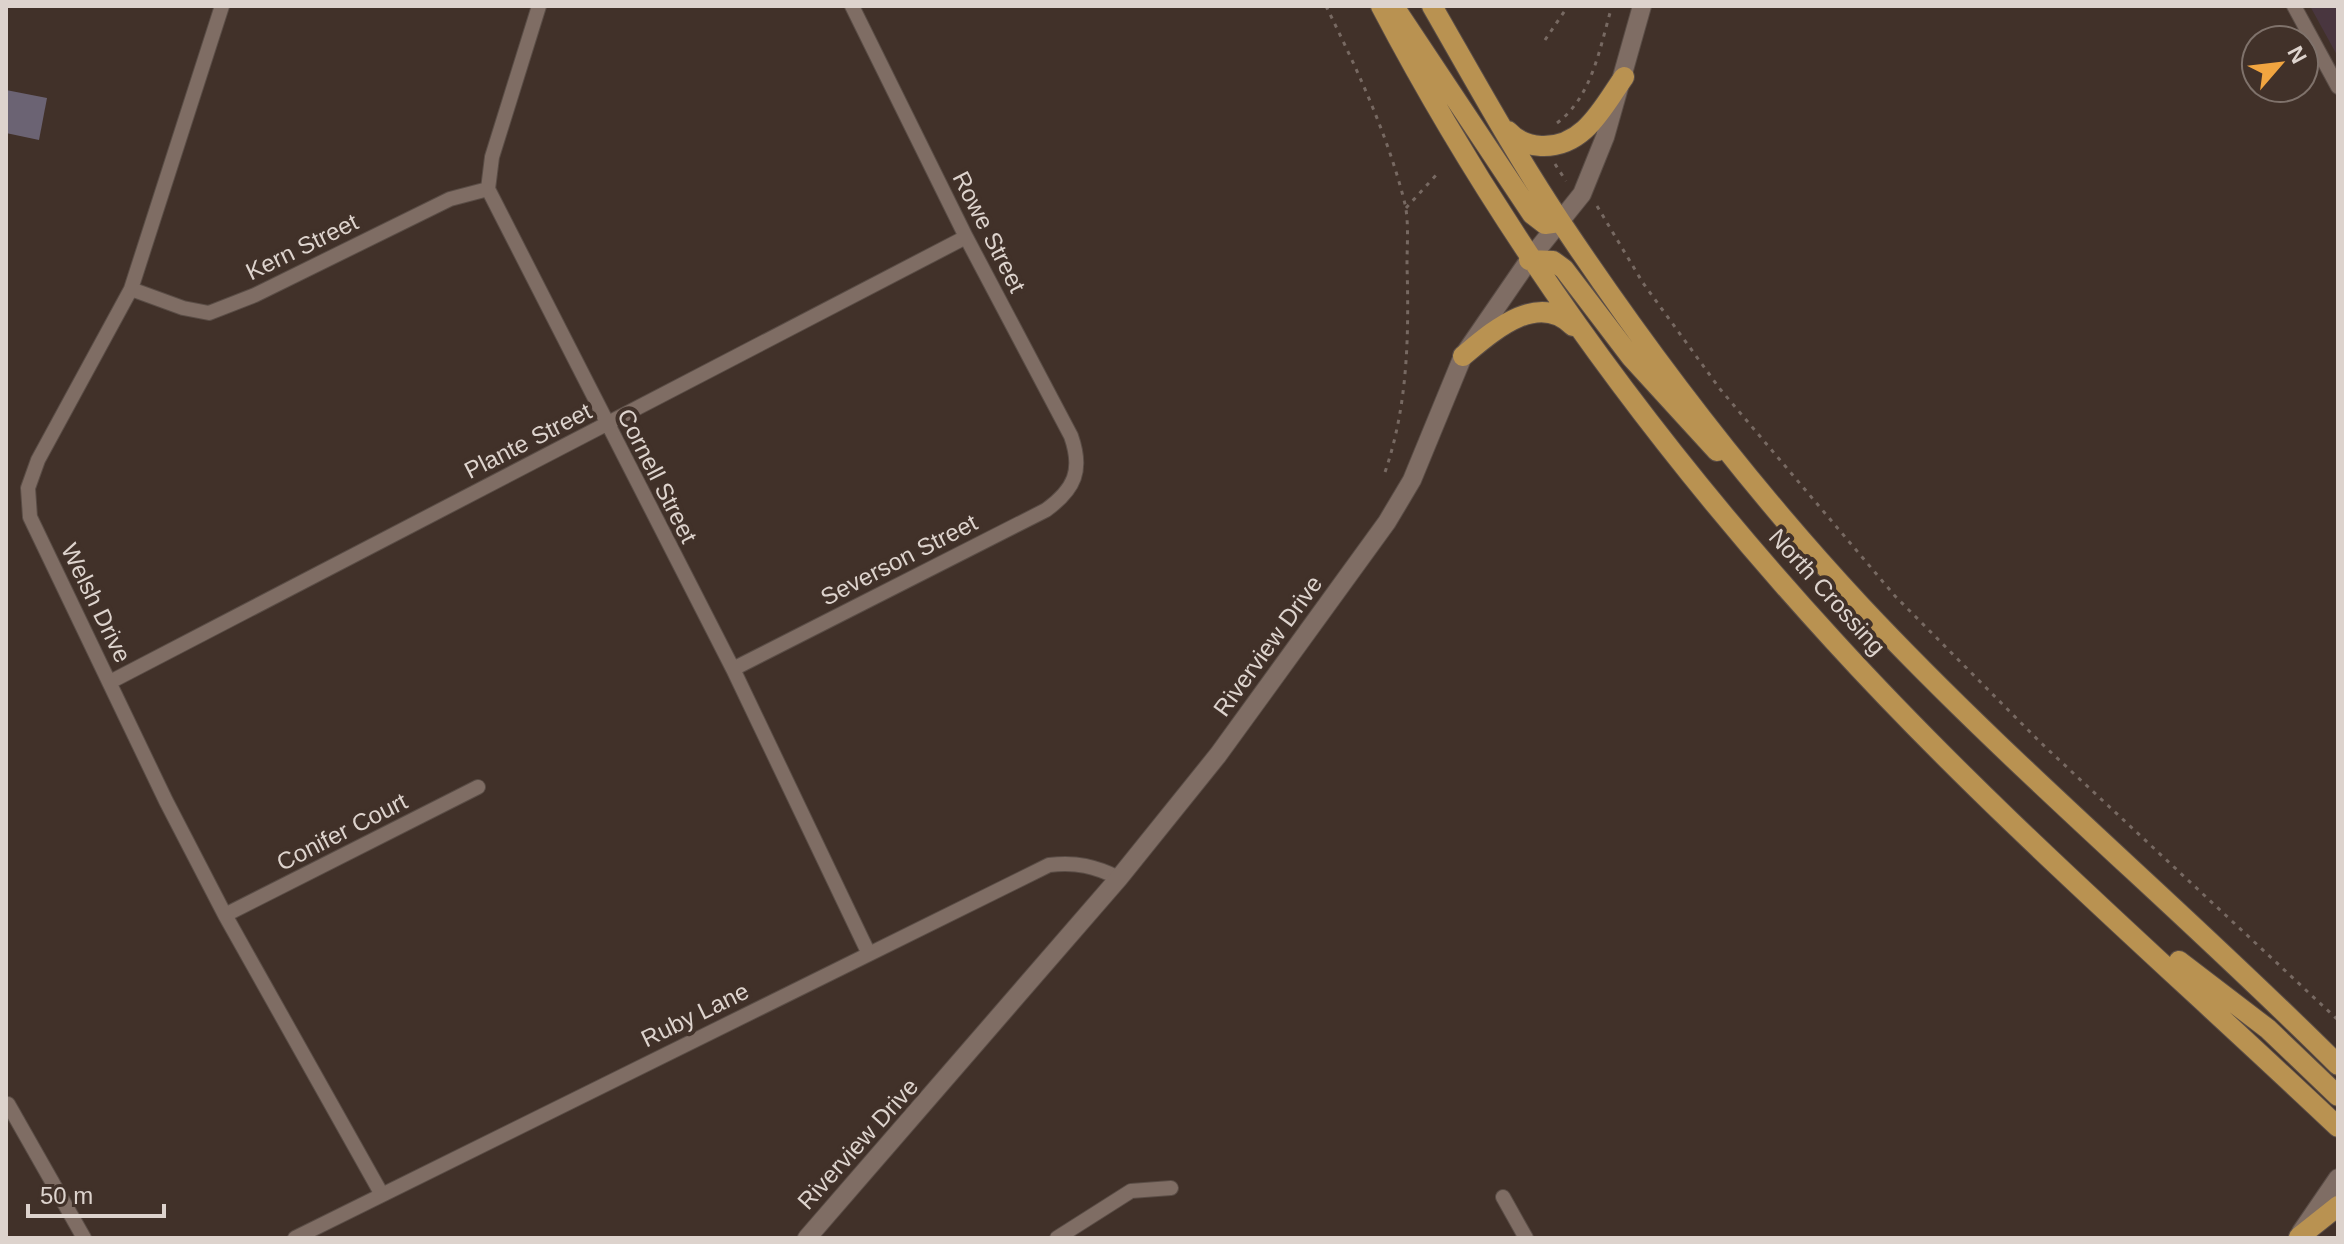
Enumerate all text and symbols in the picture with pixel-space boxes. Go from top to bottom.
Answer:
north arrow [2240,24,2320,104]
text: N [2282,42,2312,68]
street label: Rowe Street [947,167,1032,297]
street label: Kern Street [241,208,363,285]
street label: Plante Street [460,397,596,484]
street label: Cornell Street [612,404,703,548]
street label: Severson Street [816,508,982,611]
street label: North Crossing [1764,523,1891,660]
street label: Welsh Drive [56,539,137,667]
street label: Riverview Drive [1208,570,1328,721]
street label: Conifer Court [272,787,412,876]
street label: Ruby Lane [637,977,753,1052]
street label: Riverview Drive [792,1073,923,1215]
scale bar [28,1168,164,1218]
text: 50 m [40,1182,93,1209]

